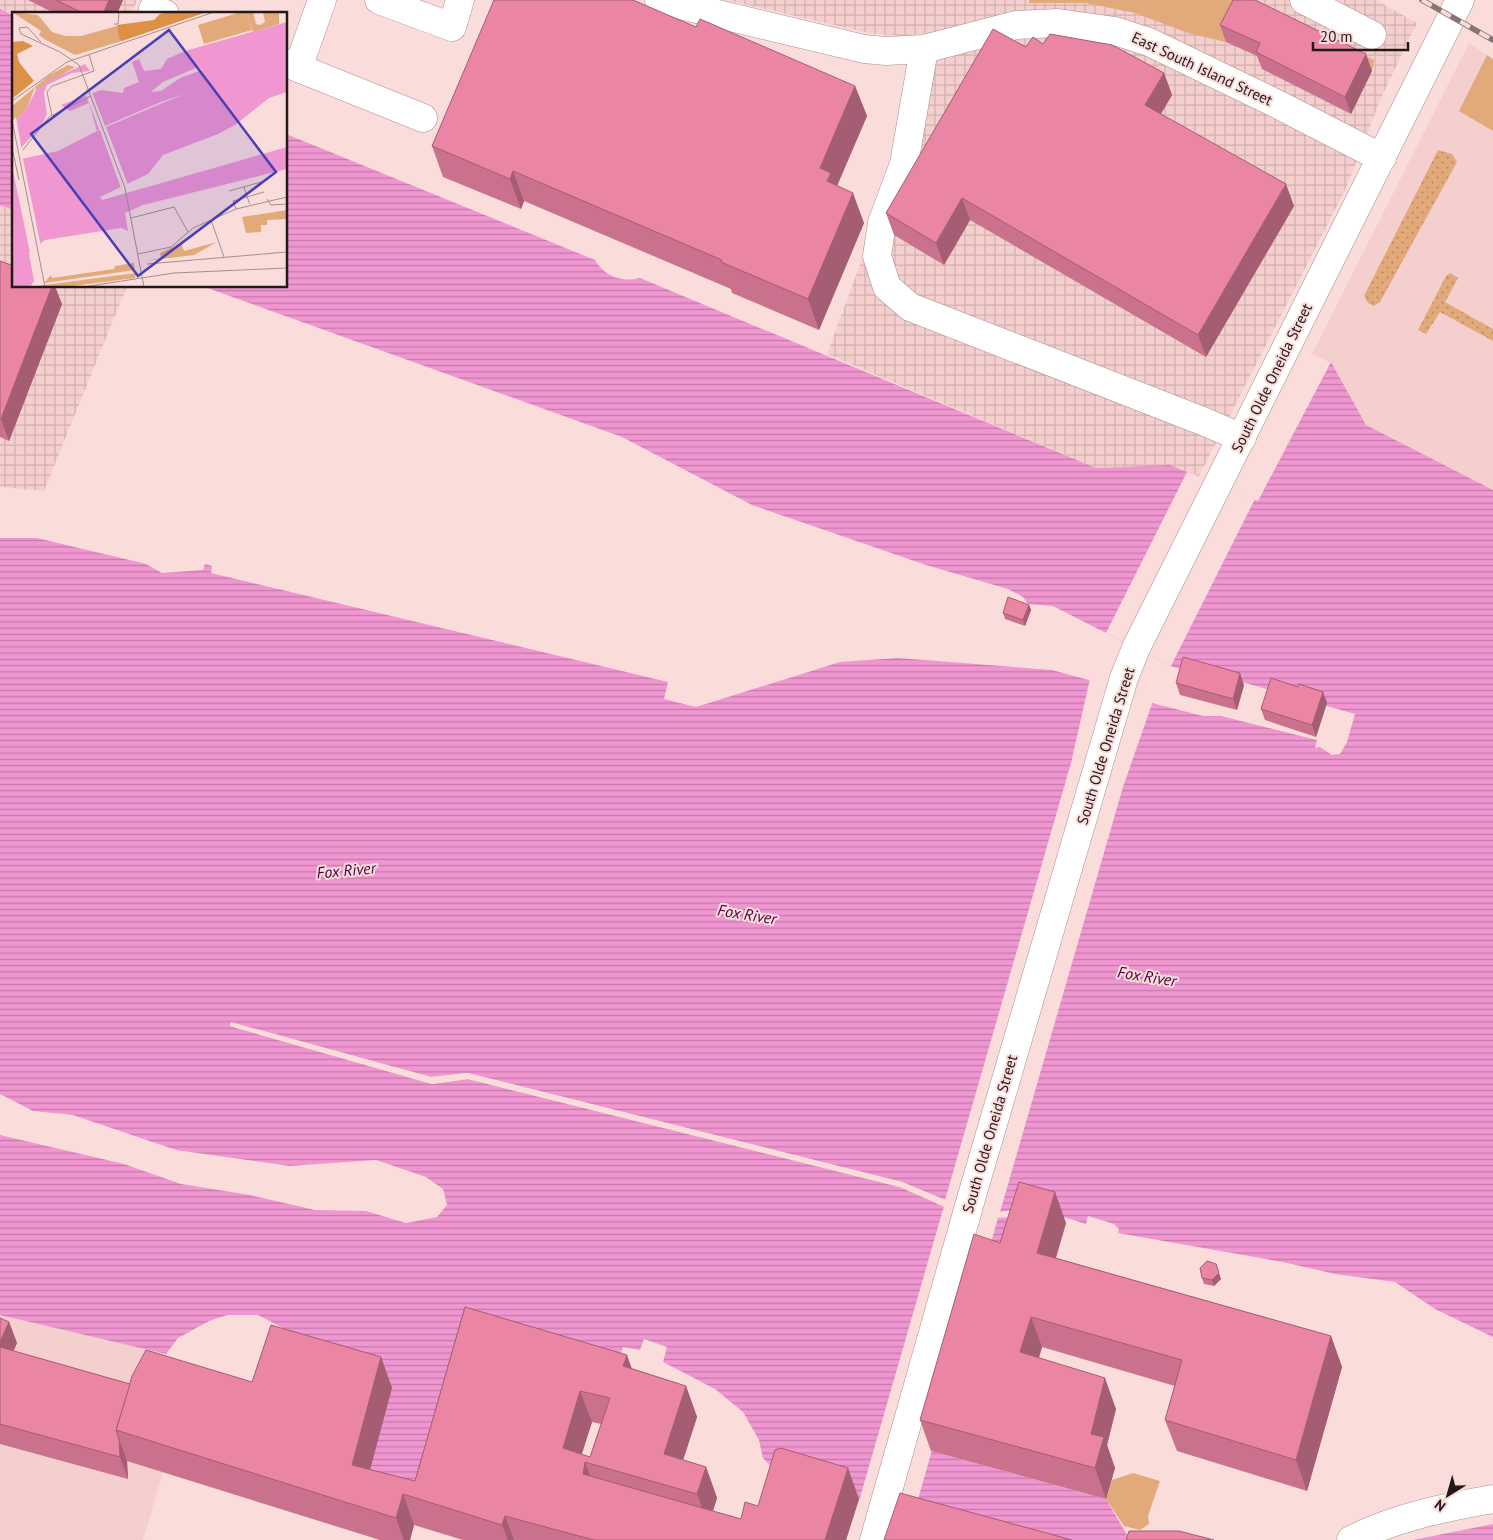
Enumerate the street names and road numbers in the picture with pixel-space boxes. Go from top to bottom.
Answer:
street label: East South Island Street [1129,28,1276,110]
street label: South Olde Oneida Street [1227,300,1316,455]
street label: South Olde Oneida Street [1073,665,1139,827]
street label: South Olde Oneida Street [958,1053,1021,1215]

